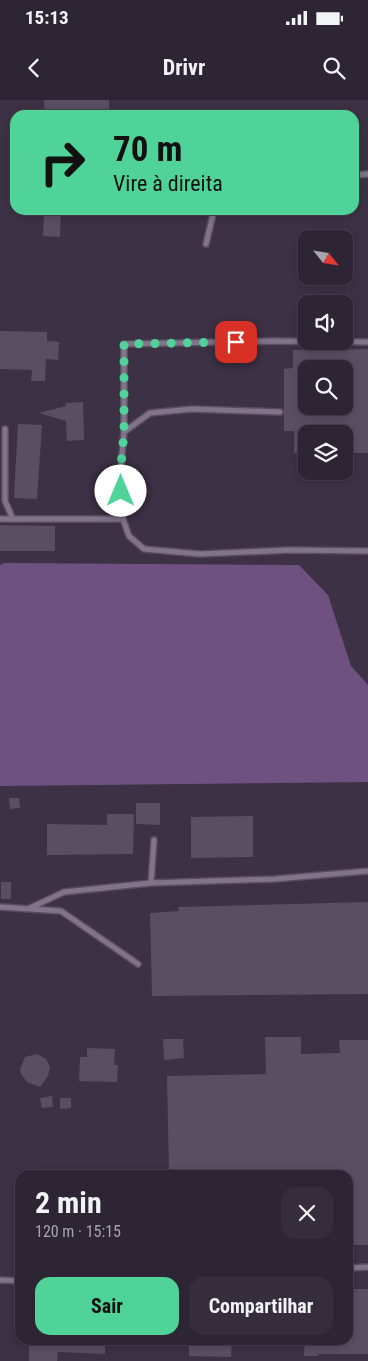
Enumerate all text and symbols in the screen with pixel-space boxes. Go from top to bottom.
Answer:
text: 15:13 [25,6,69,29]
icon: back [20,54,48,82]
icon: search [320,54,348,82]
text: Drivr [163,55,205,80]
text: 70 m [113,129,182,170]
icon: right [30,130,95,195]
text: Vire à direita [113,171,223,196]
north arrow [298,230,352,285]
map controls [298,230,353,480]
button: sound [298,295,353,350]
pin [215,321,257,363]
icon: arrive [222,328,250,356]
button: search [298,360,353,415]
button: layers [298,425,353,480]
position arrow [94,464,146,516]
text: 2 min [35,1185,102,1220]
button: close [281,1187,333,1239]
text: 120 m · 15:15 [35,1222,121,1241]
button: Sair [35,1277,179,1335]
button: Compartilhar [189,1277,333,1335]

